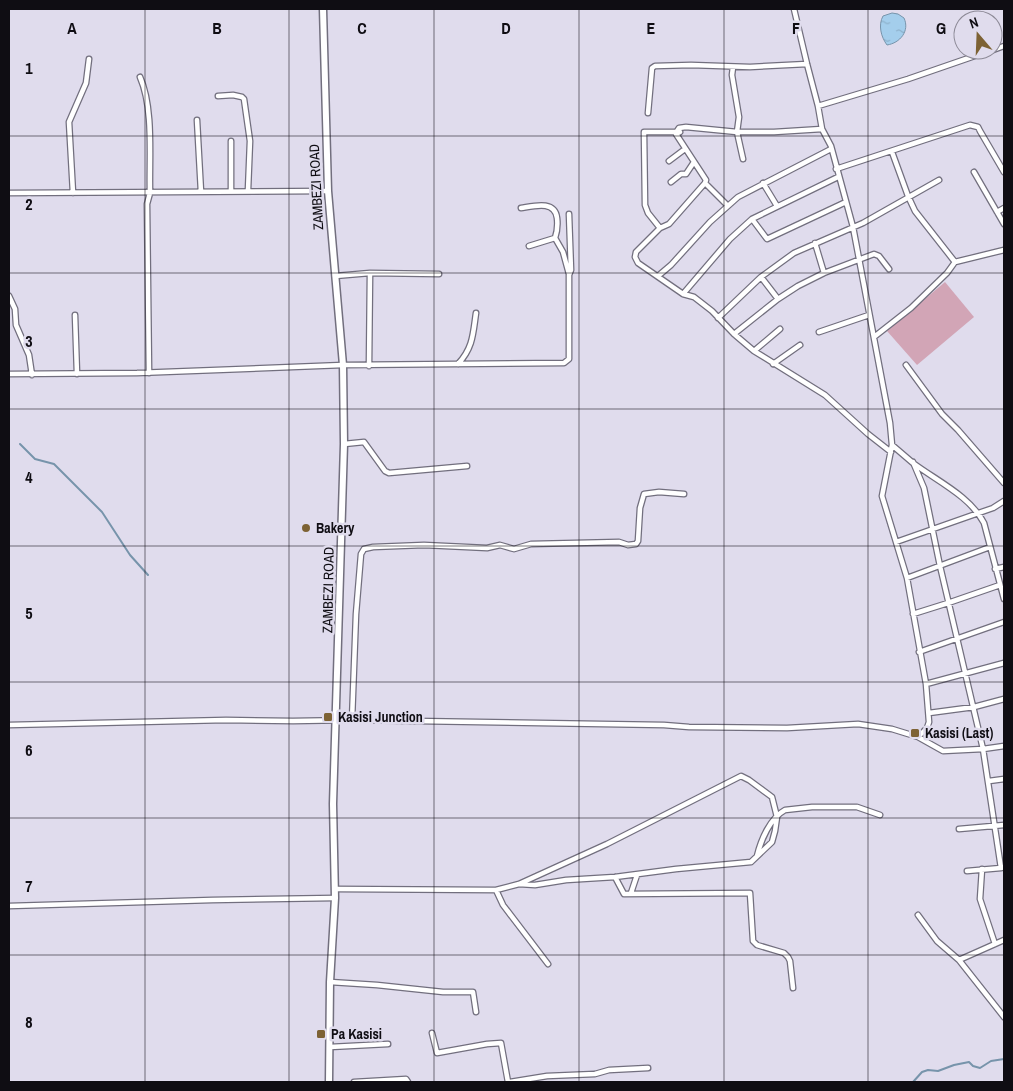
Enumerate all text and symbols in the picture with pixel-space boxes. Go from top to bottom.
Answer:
north arrow [953,10,1003,60]
text: N [967,13,981,33]
text: A [67,17,77,39]
text: B [212,17,222,39]
text: C [357,17,367,39]
text: D [501,17,511,39]
text: E [647,17,656,39]
text: F [792,17,800,39]
text: G [936,17,946,39]
text: 1 [25,57,33,79]
street label: ZAMBEZI ROAD [305,144,327,230]
text: 2 [25,193,33,215]
text: 3 [25,330,33,352]
text: 4 [25,466,33,488]
place label: Bakery [316,519,355,537]
marker: Bakery [300,522,312,534]
street label: ZAMBEZI ROAD [318,547,338,633]
text: 5 [25,602,33,624]
place label: Kasisi Junction [338,708,423,726]
marker: Kasisi Junction [322,711,334,723]
place label: Kasisi (Last) [925,724,993,742]
marker: Kasisi (Last) [909,727,921,739]
text: 6 [25,739,33,761]
text: 7 [25,875,33,897]
text: 8 [25,1011,33,1033]
place label: Pa Kasisi [331,1025,382,1043]
marker: Pa Kasisi [315,1028,327,1040]

